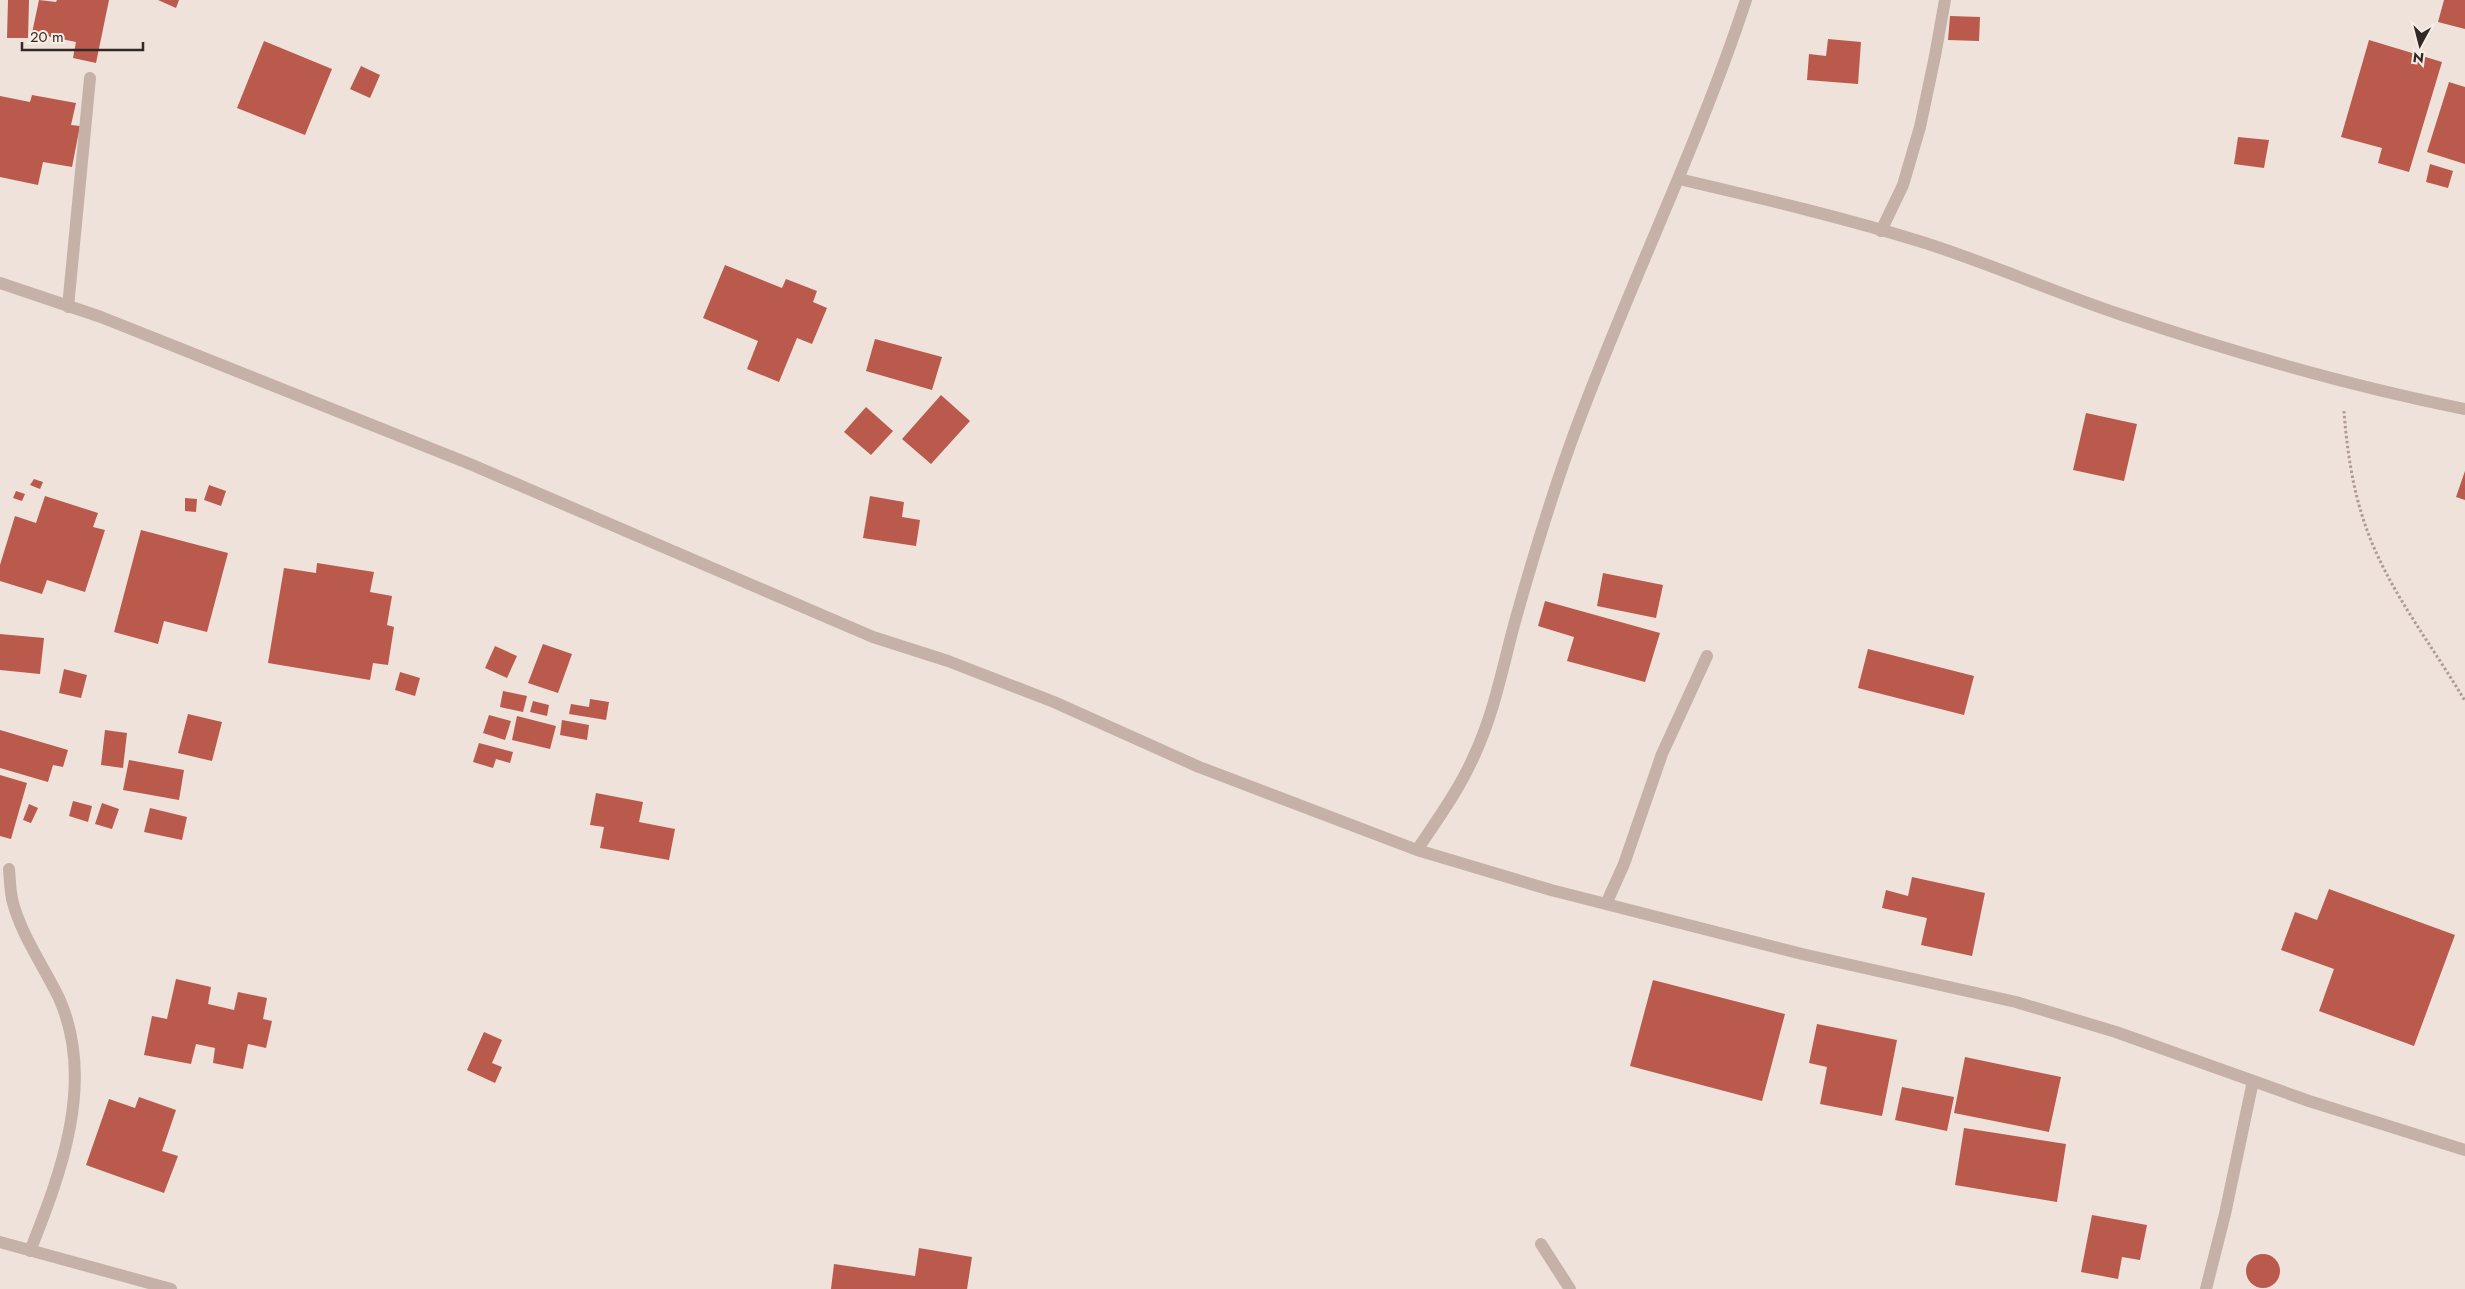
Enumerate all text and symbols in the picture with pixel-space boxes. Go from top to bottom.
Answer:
scale bar [22,20,144,52]
north arrow [2395,20,2445,70]
text: 20 m [30,26,64,48]
text: N [2412,47,2425,69]

